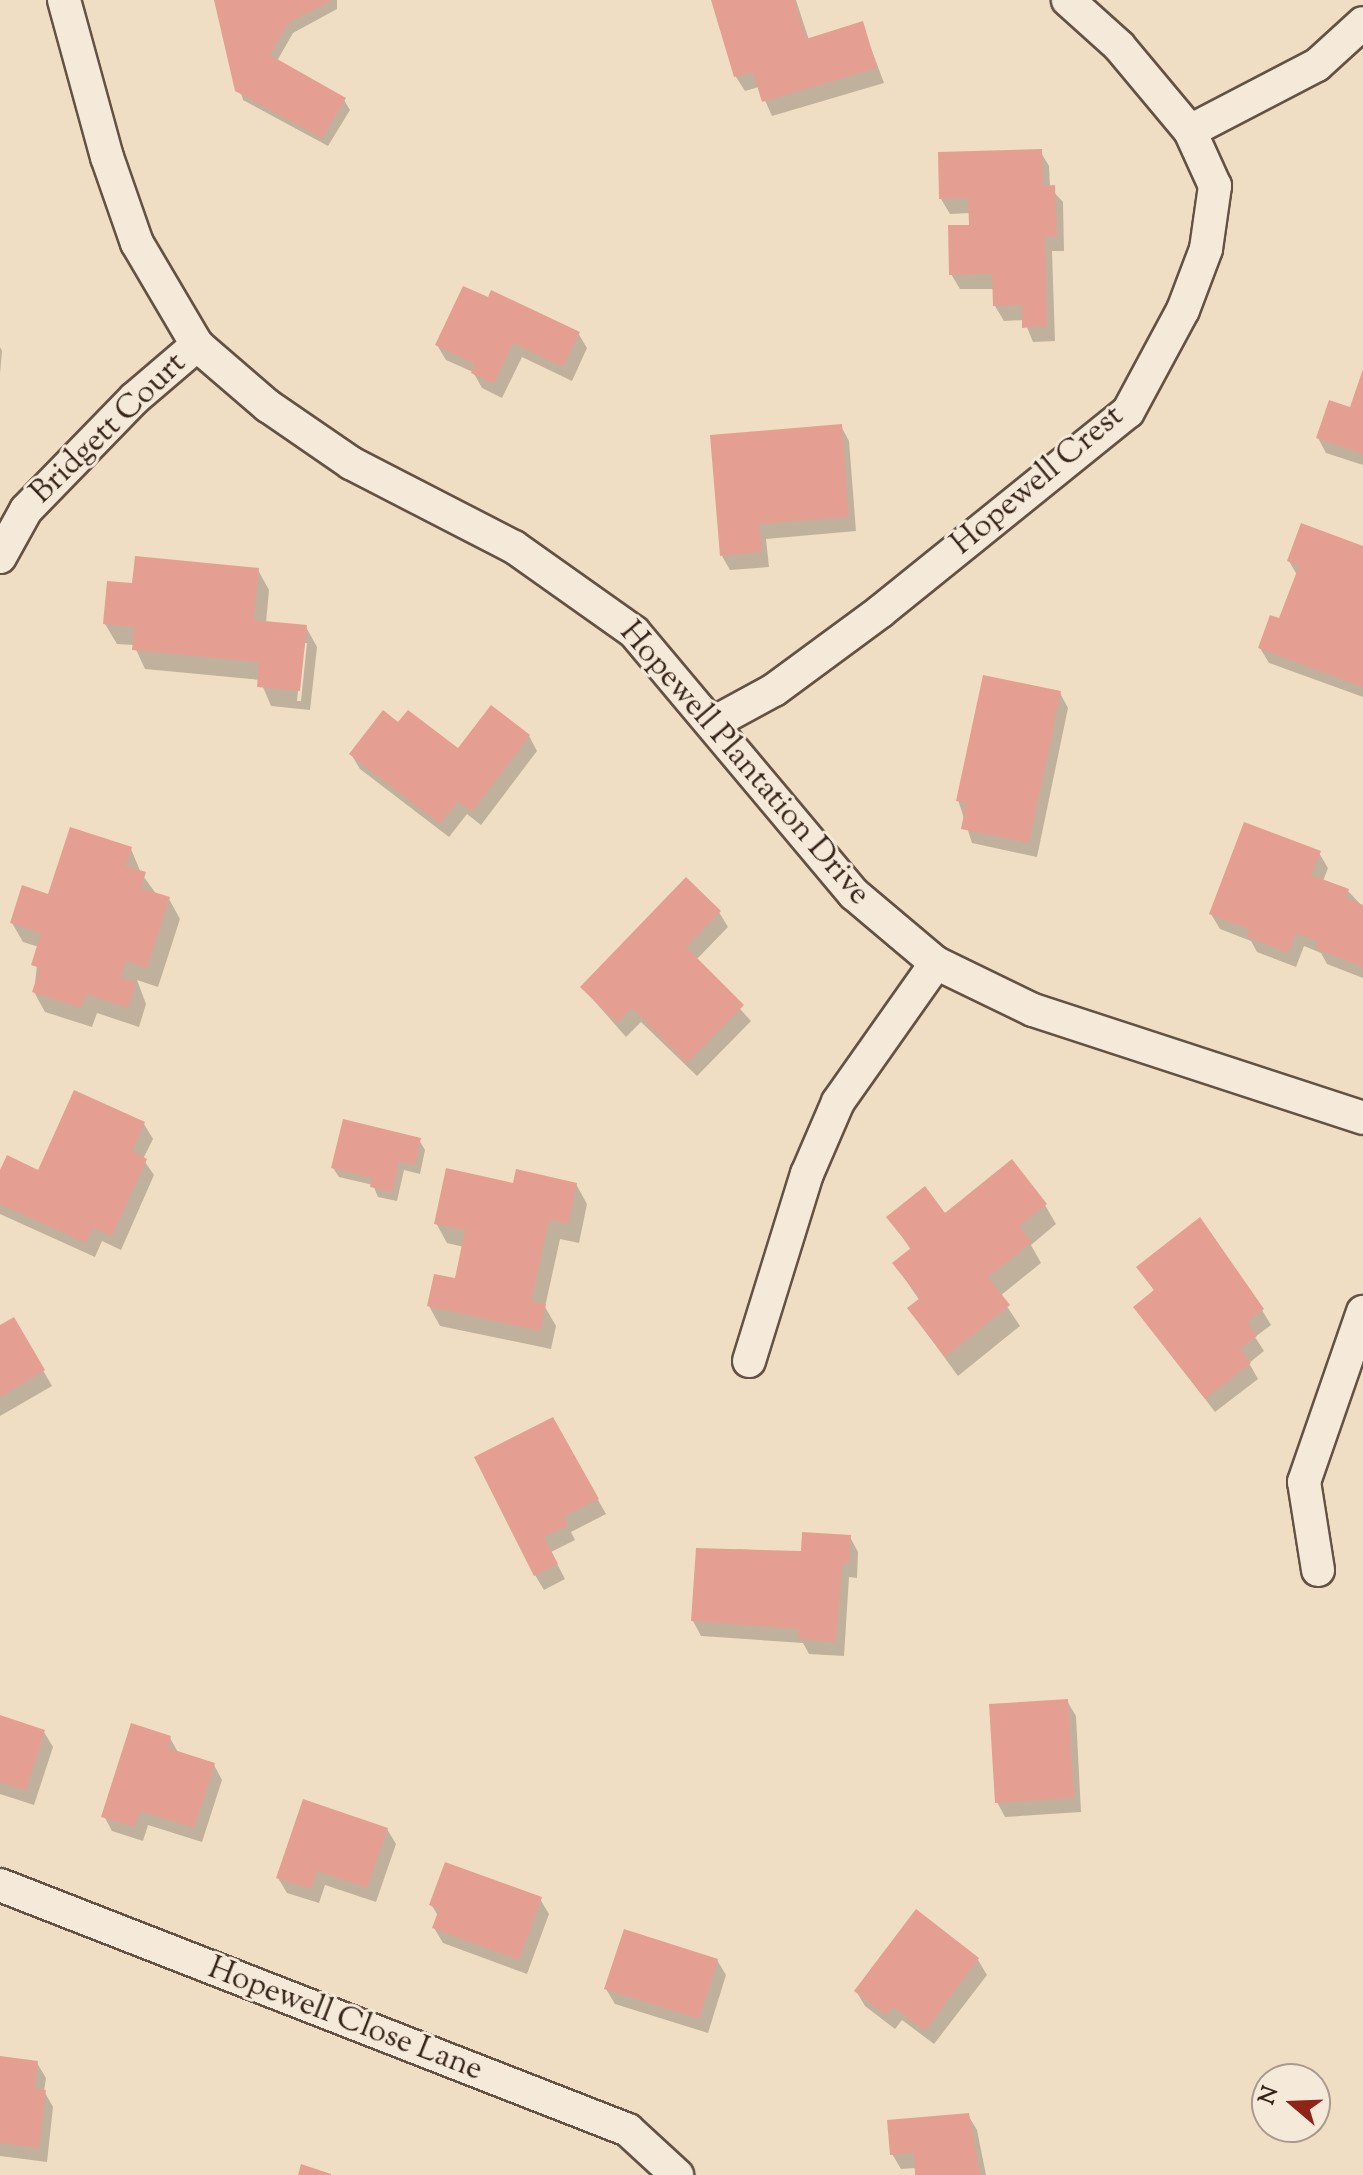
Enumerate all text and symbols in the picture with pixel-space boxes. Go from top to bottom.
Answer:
street label: Bridgett Court [23,345,195,513]
street label: Hopewell Crest [944,398,1132,564]
street label: Hopewell Plantation Drive [610,614,878,914]
street label: Hopewell Close Lane [202,1950,488,2090]
north arrow [1251,2063,1331,2143]
text: N [1252,2082,1288,2109]

